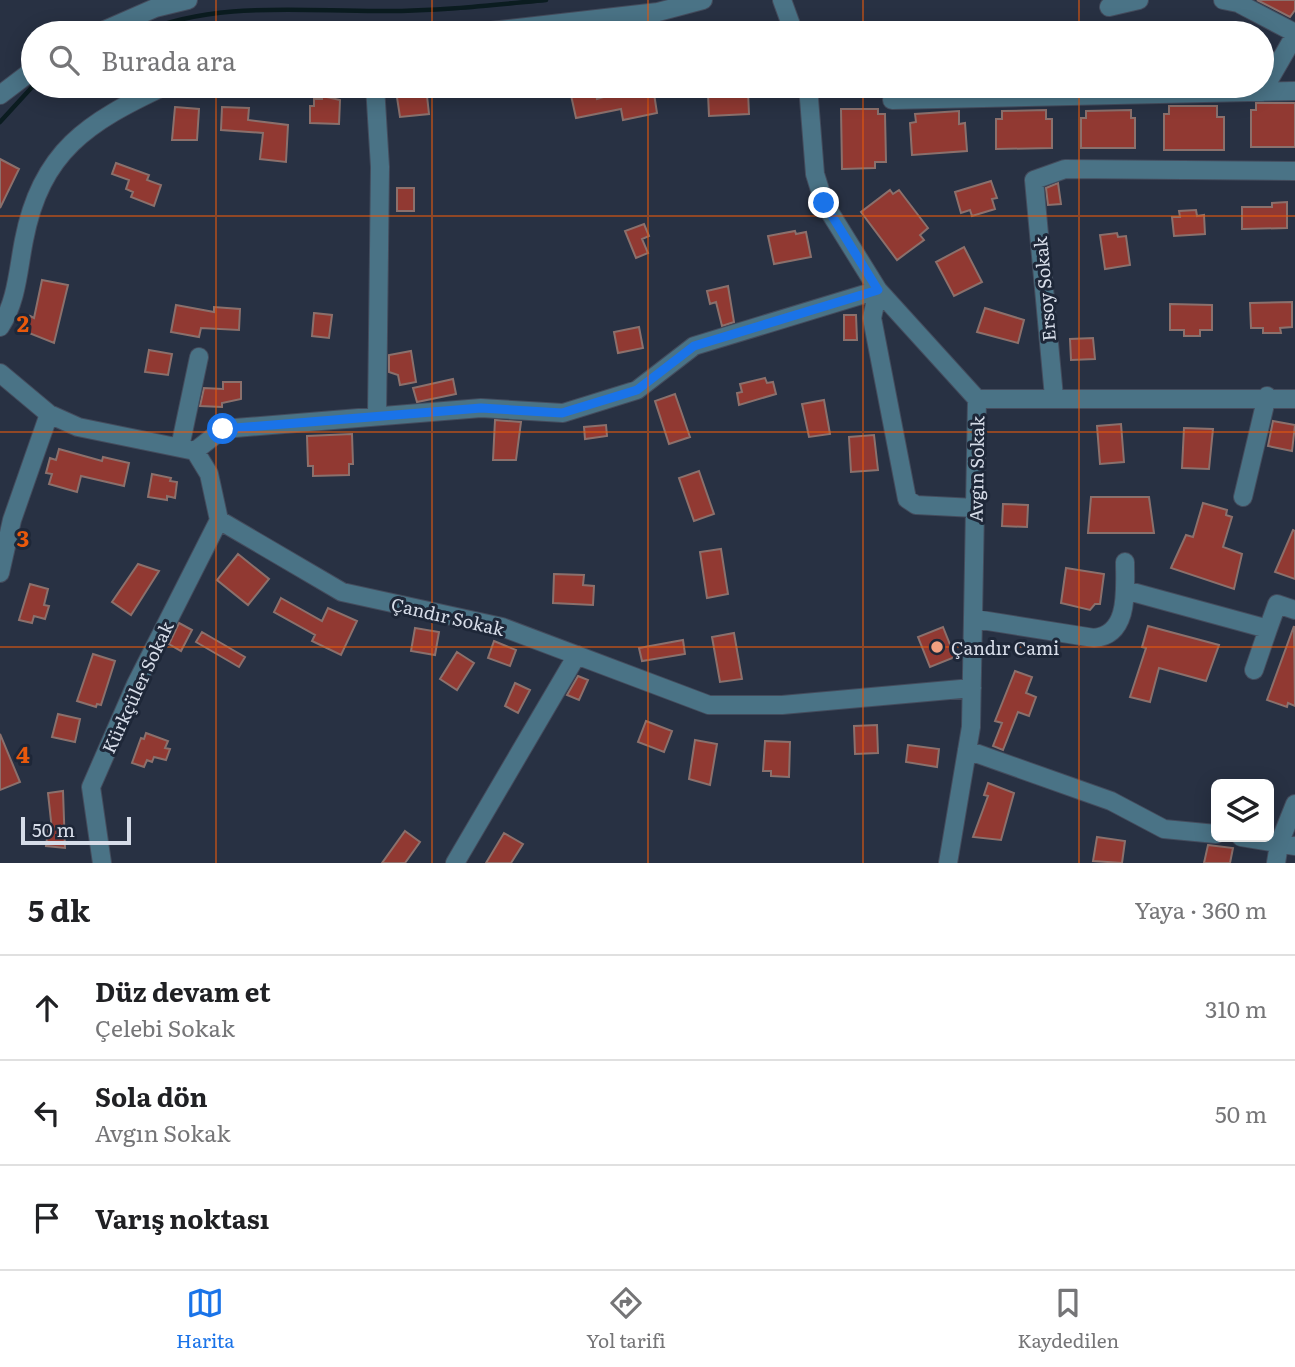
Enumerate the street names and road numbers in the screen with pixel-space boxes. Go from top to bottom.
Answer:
street label: Ersoy Sokak [1026,234,1062,342]
street label: Avgın Sokak [962,415,990,522]
street label: Çandır Sokak [389,590,508,642]
street label: Kürkçüler Sokak [94,615,180,758]

